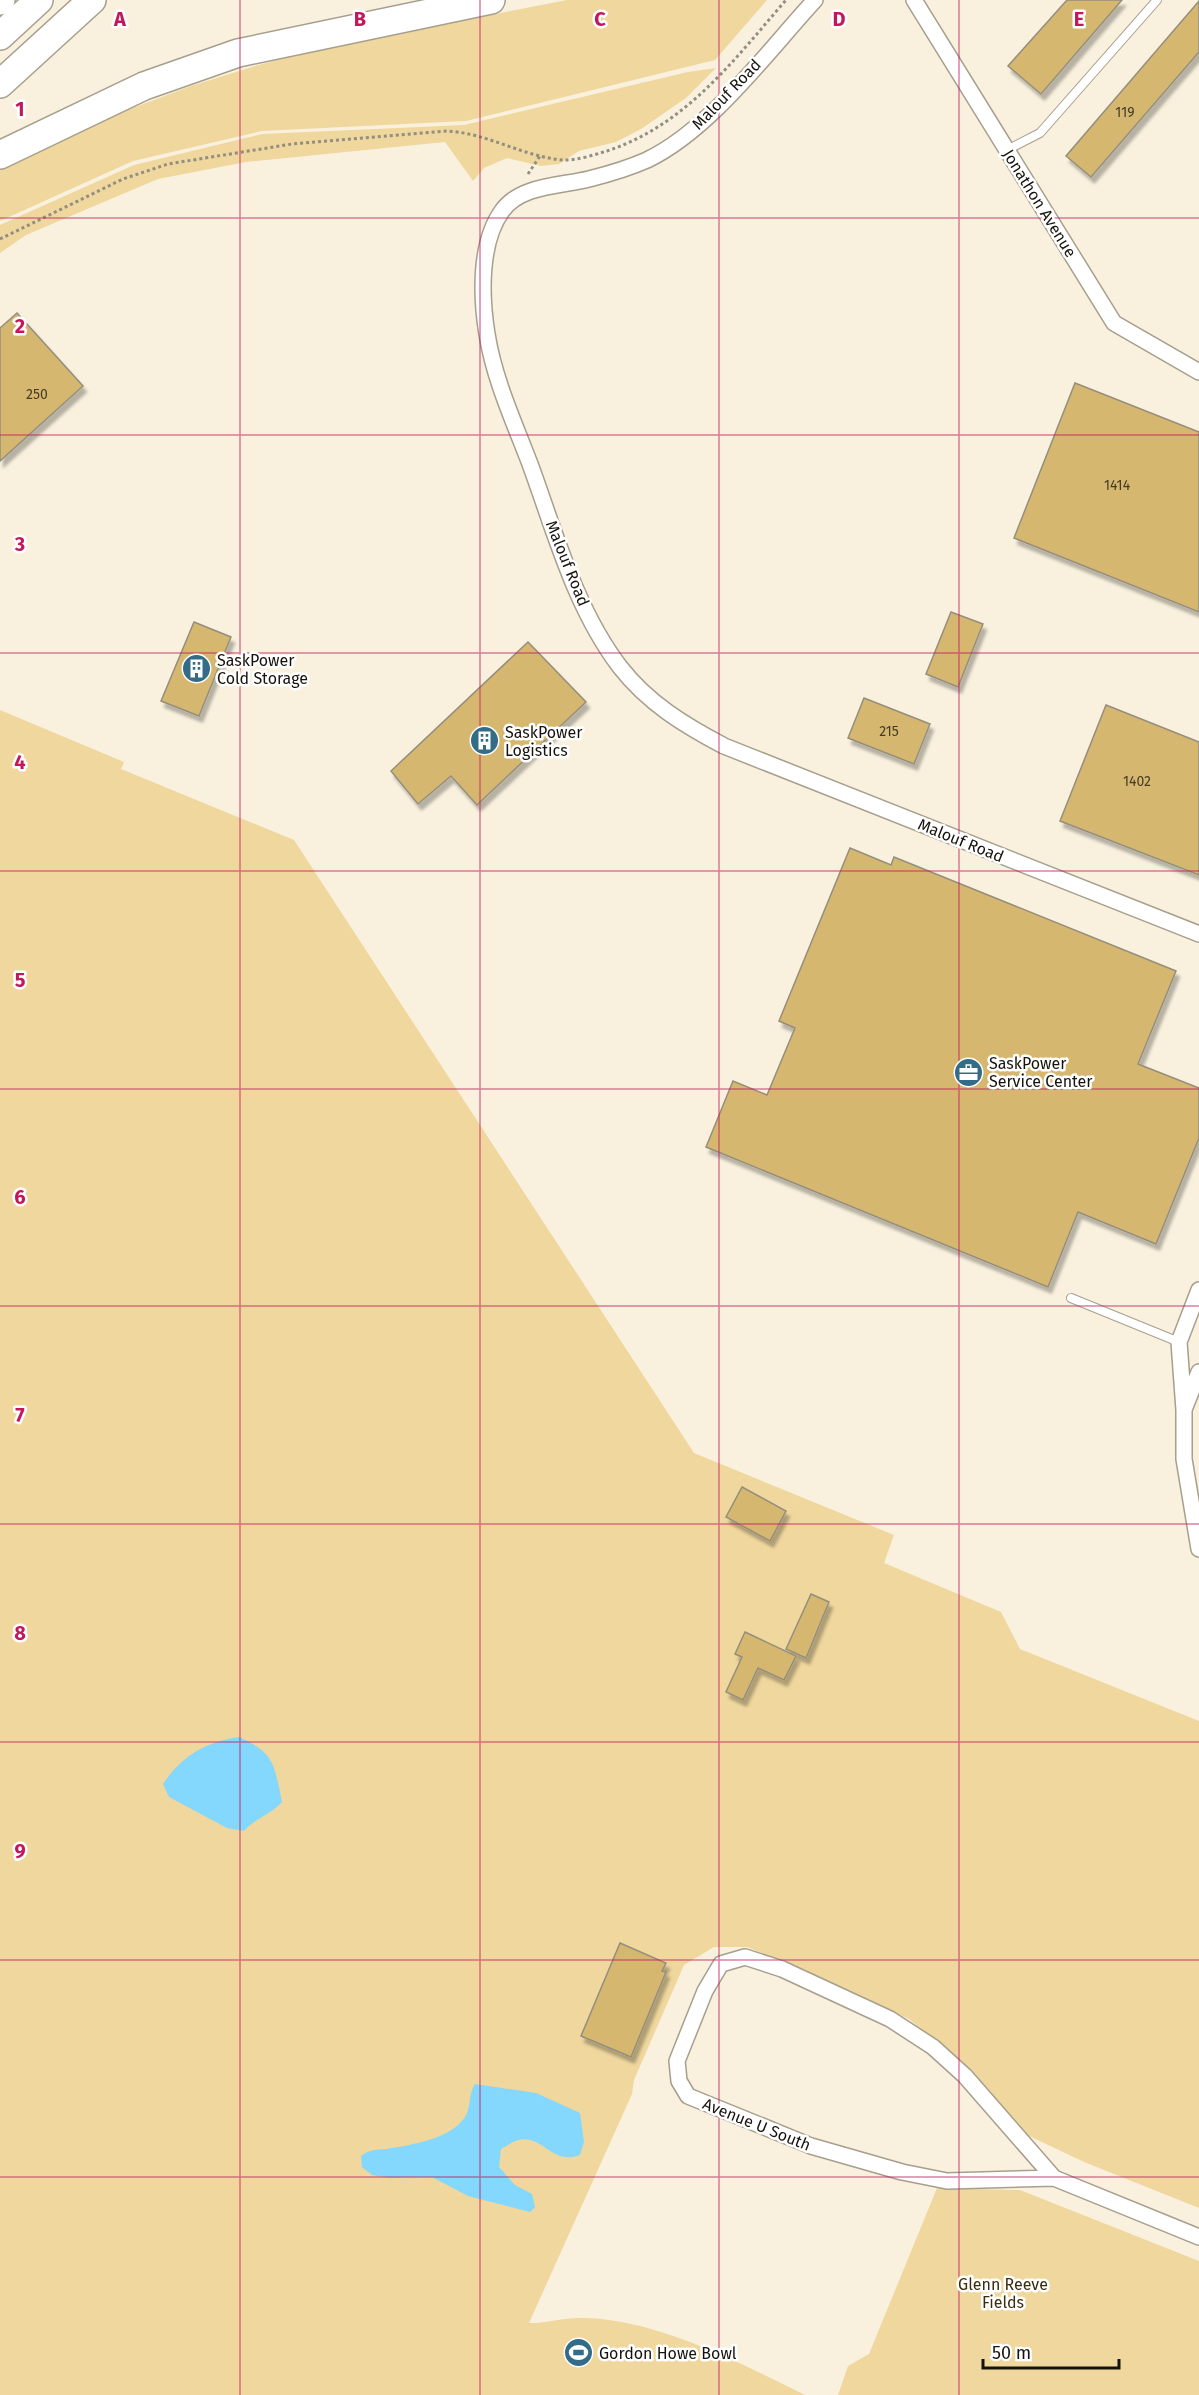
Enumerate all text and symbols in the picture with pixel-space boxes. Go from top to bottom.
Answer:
text: A [113,7,127,31]
text: B [354,7,366,31]
text: C [594,7,606,31]
text: D [832,7,846,31]
text: E [1074,7,1084,31]
street label: Malouf Road [688,55,765,134]
text: 1 [15,97,25,121]
house number: 119 [1115,104,1135,121]
street label: Jonathon Avenue [999,146,1080,261]
text: 2 [15,314,25,338]
house number: 250 [26,386,48,403]
house number: 1414 [1104,477,1131,494]
street label: Malouf Road [542,518,593,609]
text: 3 [14,532,25,556]
place label: SaskPower Cold Storage [217,651,308,688]
building icon: SaskPower Cold Storage [180,653,212,685]
place label: SaskPower Logistics [505,723,583,760]
house number: 215 [879,723,899,740]
building icon: SaskPower Logistics [468,725,500,757]
text: 4 [14,750,26,774]
house number: 1402 [1123,773,1151,790]
street label: Malouf Road [915,815,1006,866]
text: 5 [15,968,26,992]
place label: SaskPower Service Center [989,1054,1093,1091]
office icon: SaskPower Service Center [952,1056,984,1088]
text: 6 [14,1185,26,1209]
text: 7 [15,1403,25,1427]
text: 8 [14,1621,26,1645]
text: 9 [14,1839,26,1863]
street label: Avenue U South [700,2094,814,2155]
park label: Glenn Reeve Fields [958,2275,1048,2312]
scale bar [983,2332,1120,2370]
sports icon: Gordon Howe Bowl [562,2337,594,2369]
text: 50 m [992,2342,1031,2364]
place label: Gordon Howe Bowl [599,2344,737,2363]

